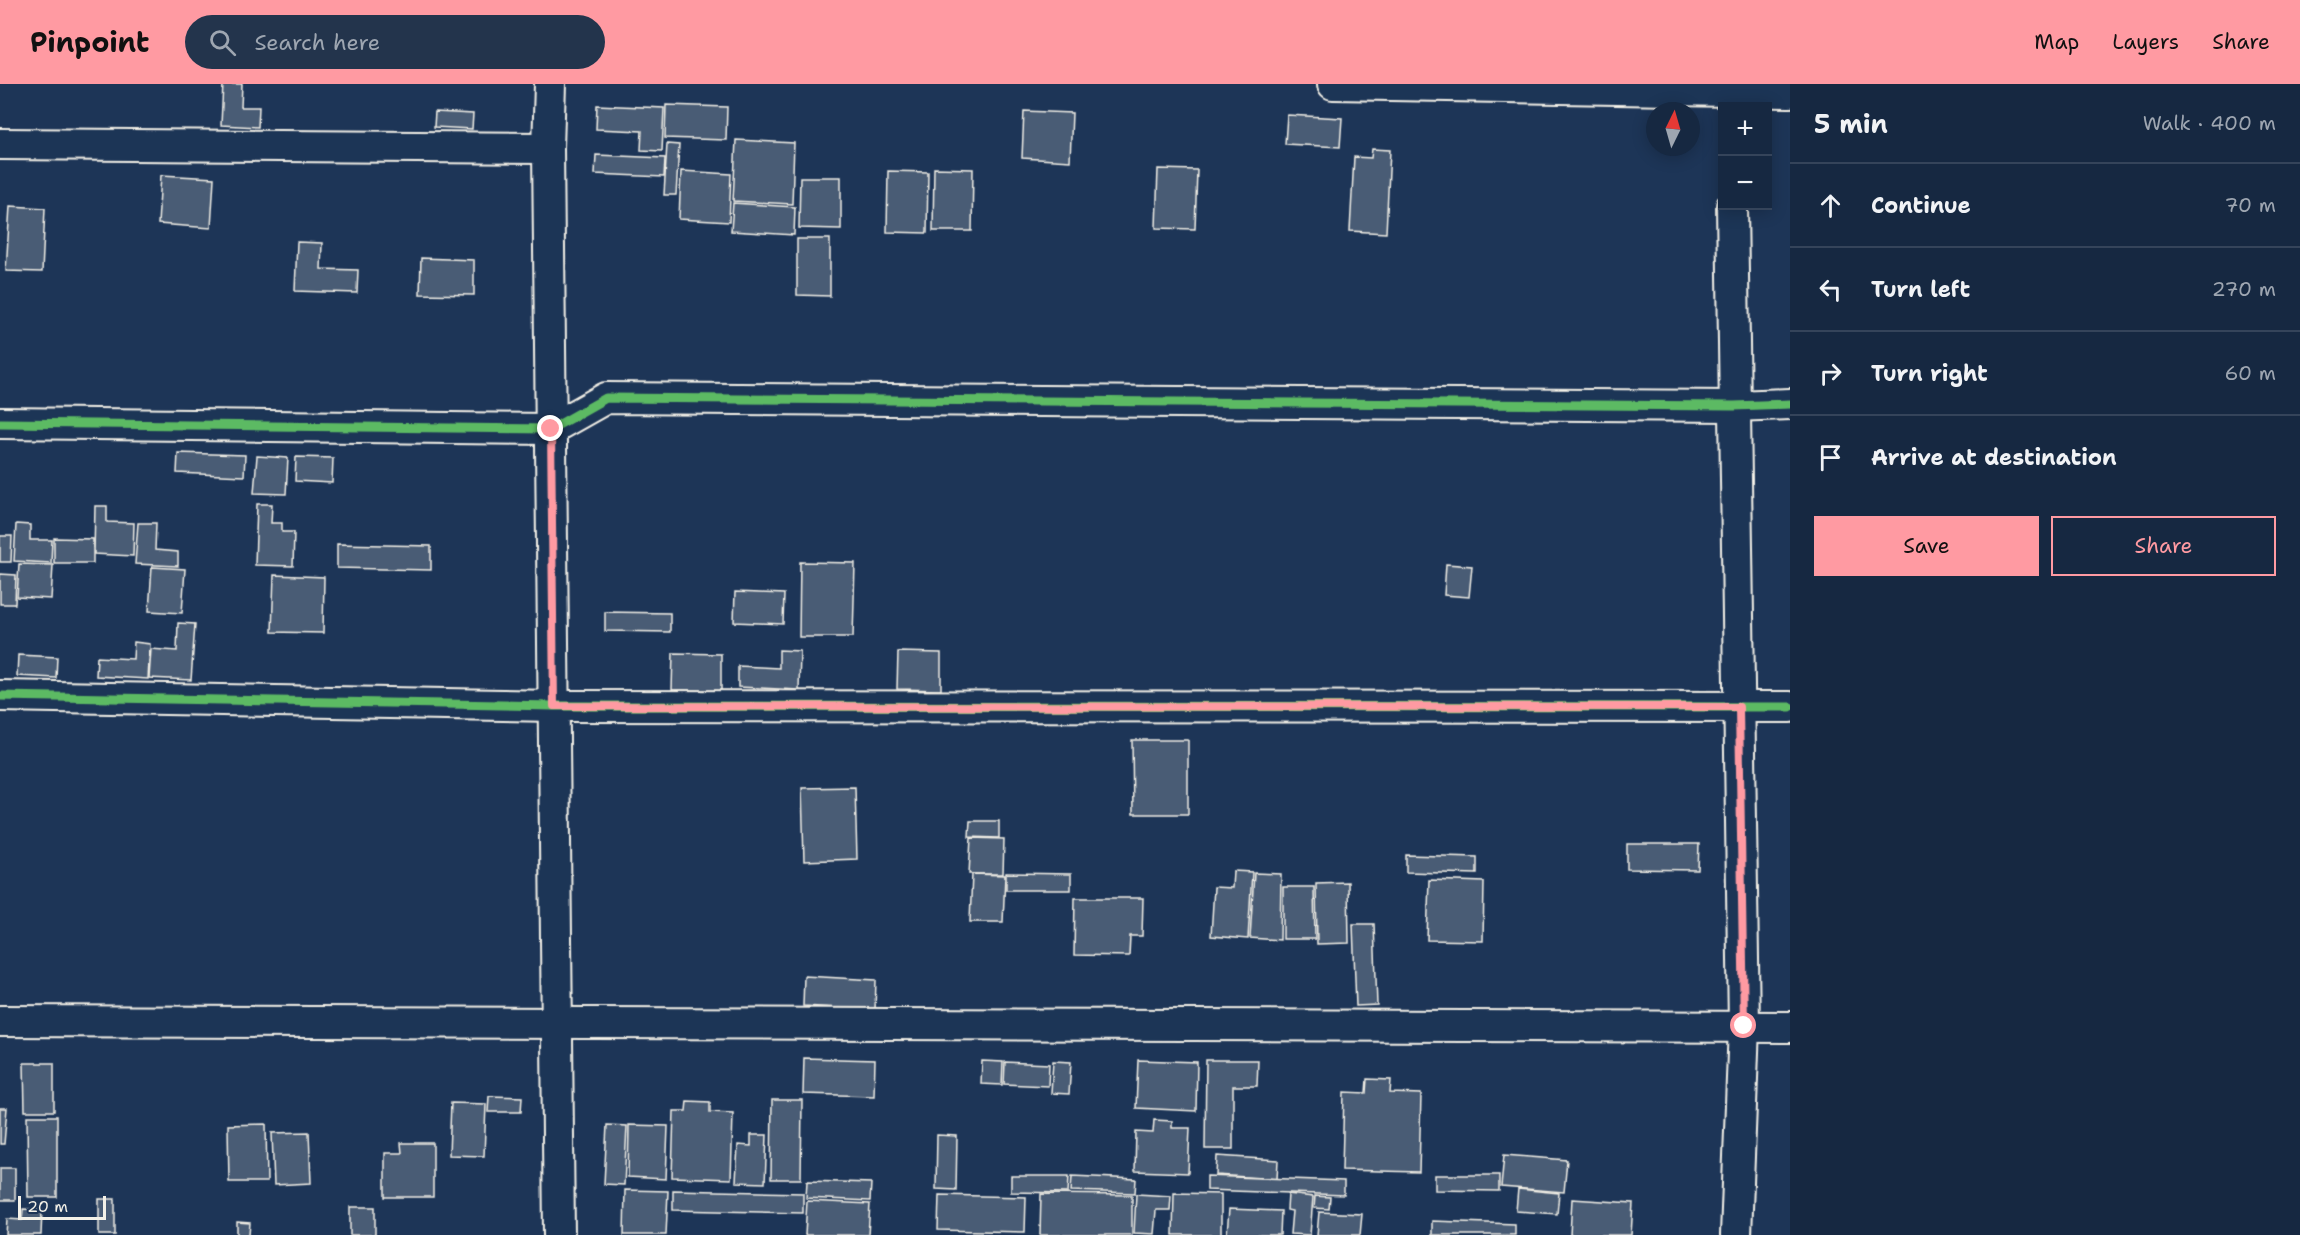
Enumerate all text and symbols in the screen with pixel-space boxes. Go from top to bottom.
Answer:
search box [185,15,605,69]
text: Pinpoint [30,23,149,61]
icon: search [206,26,239,59]
text: Search here [254,28,380,57]
text: Map [2034,28,2079,56]
text: Layers [2112,28,2179,56]
text: Share [2212,28,2270,56]
north arrow [1646,102,1700,156]
map controls [1718,102,1772,210]
button: + [1718,102,1772,156]
text: 5 min [1814,106,1888,141]
text: Walk · 400 m [2143,110,2276,136]
button: − [1718,156,1772,210]
icon: ahead [1814,189,1847,222]
text: Continue [1871,191,1971,220]
text: 70 m [2224,192,2276,218]
icon: left [1814,273,1847,306]
text: Turn left [1871,275,1970,304]
text: 270 m [2212,276,2276,302]
icon: right [1814,357,1847,390]
text: Turn right [1871,359,1988,388]
text: 60 m [2224,360,2276,386]
route end [537,415,563,441]
icon: arrive [1814,441,1847,474]
text: Arrive at destination [1871,443,2117,472]
button: Save [1814,516,2039,576]
button: Share [2051,516,2276,576]
route start [1730,1012,1756,1038]
scale bar [18,1193,106,1220]
text: 20 m [27,1196,68,1217]

